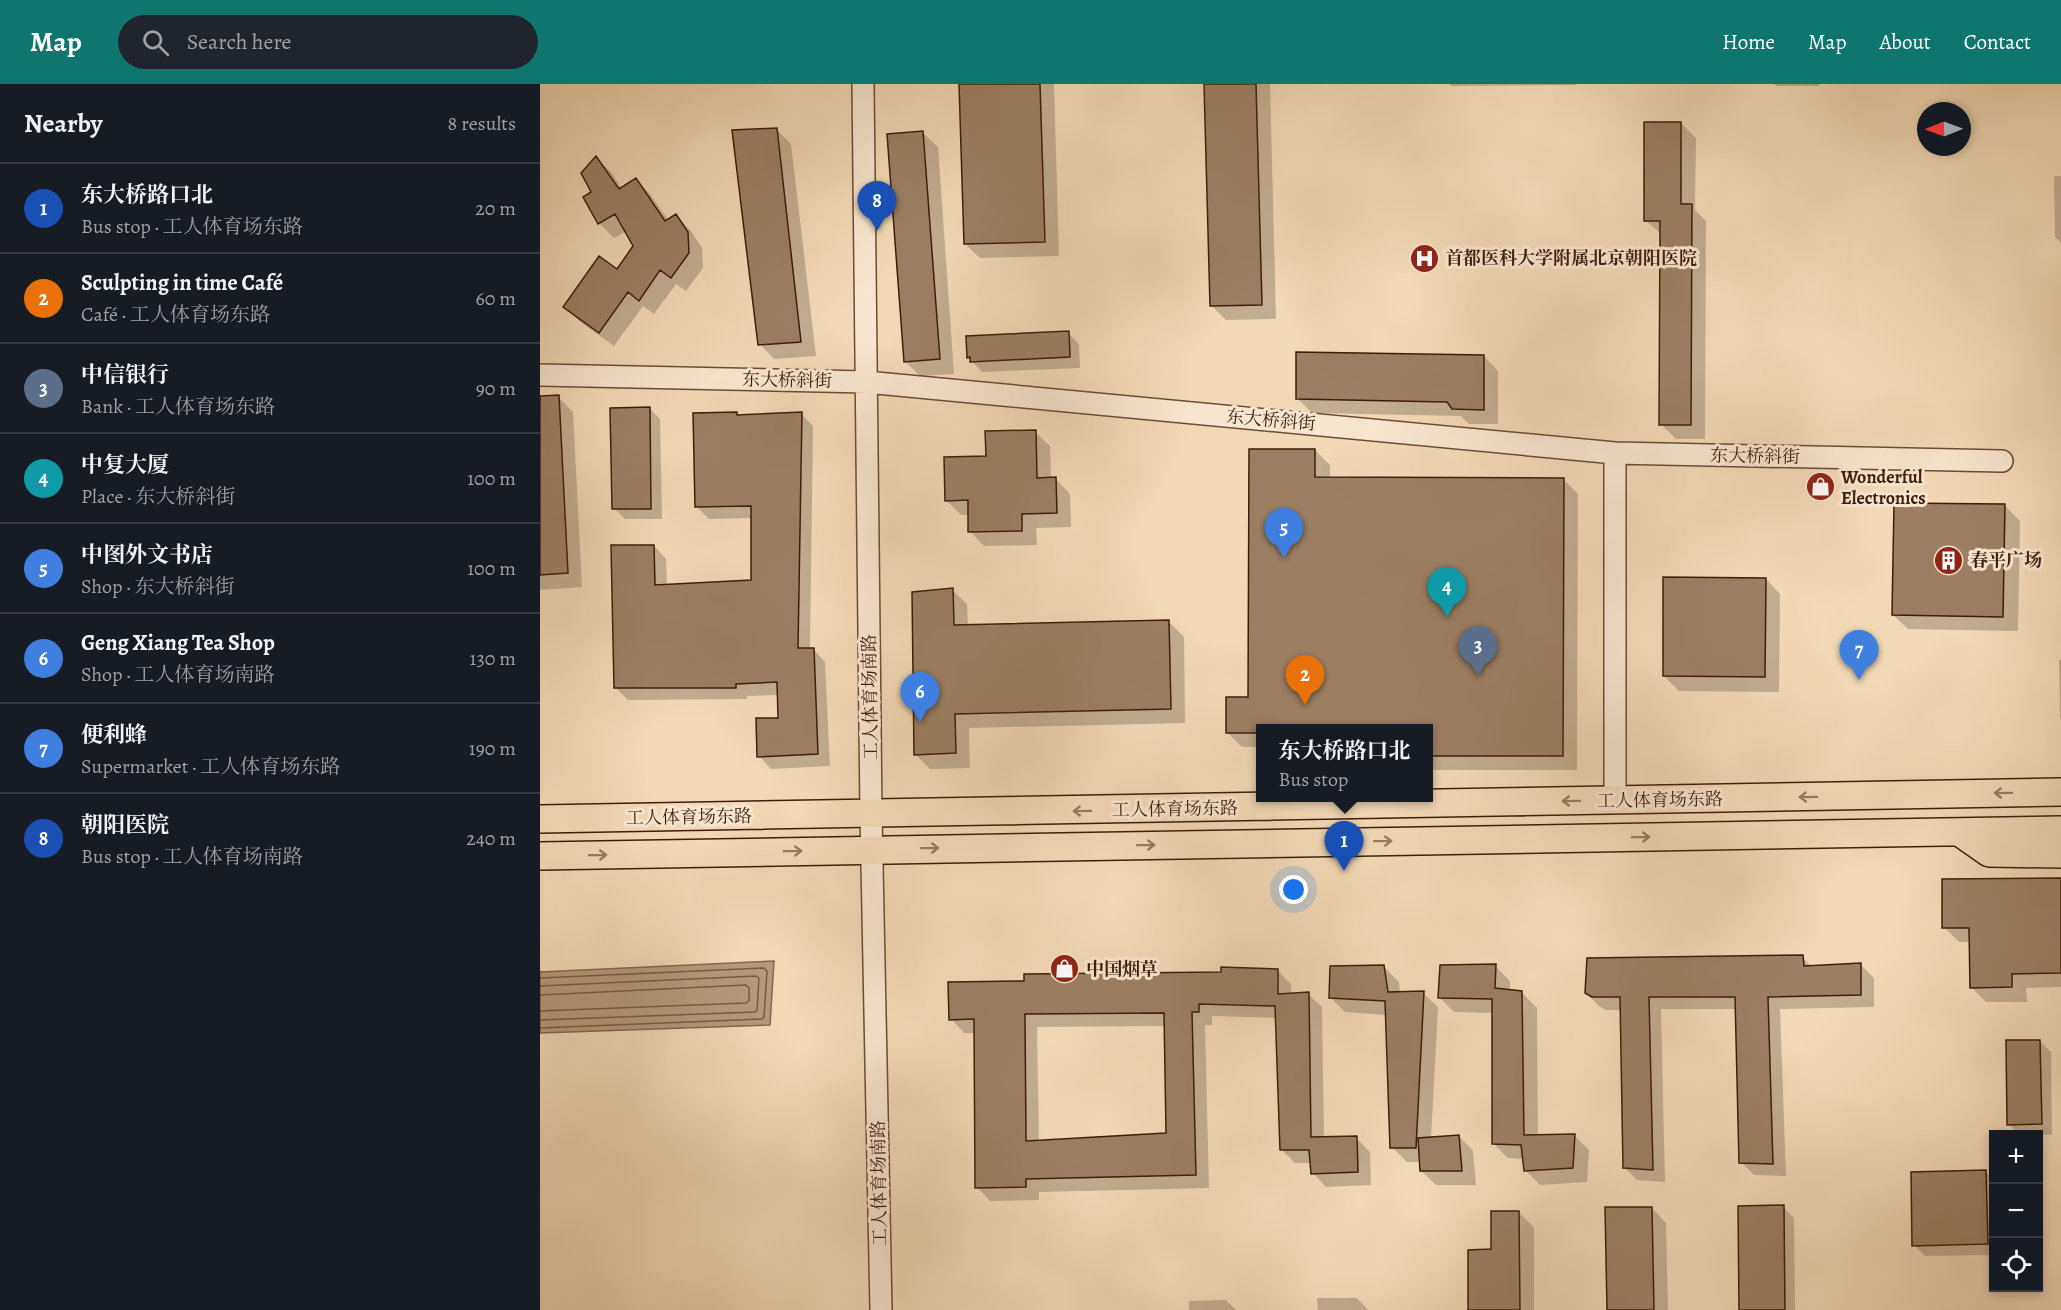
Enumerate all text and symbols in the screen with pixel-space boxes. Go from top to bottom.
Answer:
search box [118,15,538,69]
text: Map [30,23,82,61]
icon: search [139,26,172,59]
text: Search here [187,27,291,57]
text: Home [1722,28,1775,56]
text: Map [1808,28,1846,56]
text: About [1879,28,1931,56]
text: Contact [1964,28,2031,56]
north arrow [1917,102,1971,156]
text: Nearby [24,106,103,141]
text: 8 results [448,110,516,137]
text: 东大桥路口北 [81,180,213,210]
pin: 8 [858,182,896,231]
text: 1 [40,195,47,222]
text: 20 m [475,195,516,222]
text: Bus stop · 工人体育场东路 [81,213,303,240]
hospital icon: 首都医科大学附属北京朝阳医院 [1408,242,1440,274]
place label: 首都医科大学附属北京朝阳医院 [1445,246,1697,270]
text: Sculpting in time Café [81,268,283,298]
text: 2 [39,285,48,312]
text: 60 m [476,285,516,312]
text: Café · 工人体育场东路 [81,301,270,328]
text: 中信银行 [81,360,169,390]
street label: 东大桥斜街 [742,367,832,393]
text: 3 [39,375,48,402]
text: 90 m [476,375,516,402]
text: Bank · 工人体育场东路 [81,393,275,420]
street label: 东大桥斜街 [1225,404,1317,436]
street label: 东大桥斜街 [1710,443,1800,469]
text: 中复大厦 [81,450,169,480]
text: 4 [39,465,48,492]
text: 100 m [467,465,516,492]
place label: Wonderful Electronics [1840,465,1926,510]
shop icon: Wonderful Electronics [1804,471,1836,503]
text: Place · 东大桥斜街 [81,483,235,510]
pin: 5 [1264,508,1304,558]
text: 中图外文书店 [81,540,213,570]
building icon: 春平广场 [1933,544,1965,576]
place label: 春平广场 [1970,548,2042,572]
text: 5 [39,555,48,582]
text: 100 m [467,555,516,582]
pin: 4 [1428,568,1466,617]
text: Shop · 东大桥斜街 [81,573,234,600]
pin: 3 [1458,626,1498,676]
text: Geng Xiang Tea Shop [81,628,275,658]
pin: 7 [1840,630,1878,680]
street label: 工人体育场南路 [857,634,883,760]
text: 6 [39,645,48,672]
text: 130 m [470,645,516,672]
pin: 2 [1286,656,1324,705]
text: Shop · 工人体育场南路 [81,661,274,688]
pin: 6 [900,672,940,722]
text: 便利蜂 [81,720,147,750]
popup [1256,724,1433,802]
text: 7 [39,735,48,762]
text: 190 m [469,735,516,762]
text: 东大桥路口北 [1278,736,1411,766]
text: Supermarket · 工人体育场东路 [81,753,340,780]
text: Bus stop [1278,766,1348,793]
street label: 工人体育场东路 [1597,787,1723,813]
one-way arrow [1993,787,2013,799]
one-way arrow [1798,791,1818,803]
street label: 工人体育场东路 [1112,796,1238,822]
one-way arrow [1561,796,1581,807]
street label: 工人体育场东路 [626,804,752,830]
one-way arrow [1072,805,1092,816]
text: 朝阳医院 [81,810,169,840]
pin: 1 [1324,822,1364,871]
text: 8 [39,825,48,852]
text: 240 m [466,825,516,852]
one-way arrow [1631,831,1651,843]
one-way arrow [1373,835,1393,847]
one-way arrow [1136,839,1156,851]
text: Bus stop · 工人体育场南路 [81,843,303,870]
one-way arrow [920,843,940,854]
one-way arrow [783,845,803,857]
one-way arrow [588,849,608,861]
your location [1279,875,1308,904]
shop icon: 中国烟草 [1049,953,1081,985]
place label: 中国烟草 [1086,957,1158,981]
street label: 工人体育场南路 [866,1120,892,1246]
map controls [1989,1130,2043,1292]
button: + [1989,1130,2043,1184]
button: − [1989,1184,2043,1238]
button: locate [1989,1238,2043,1292]

